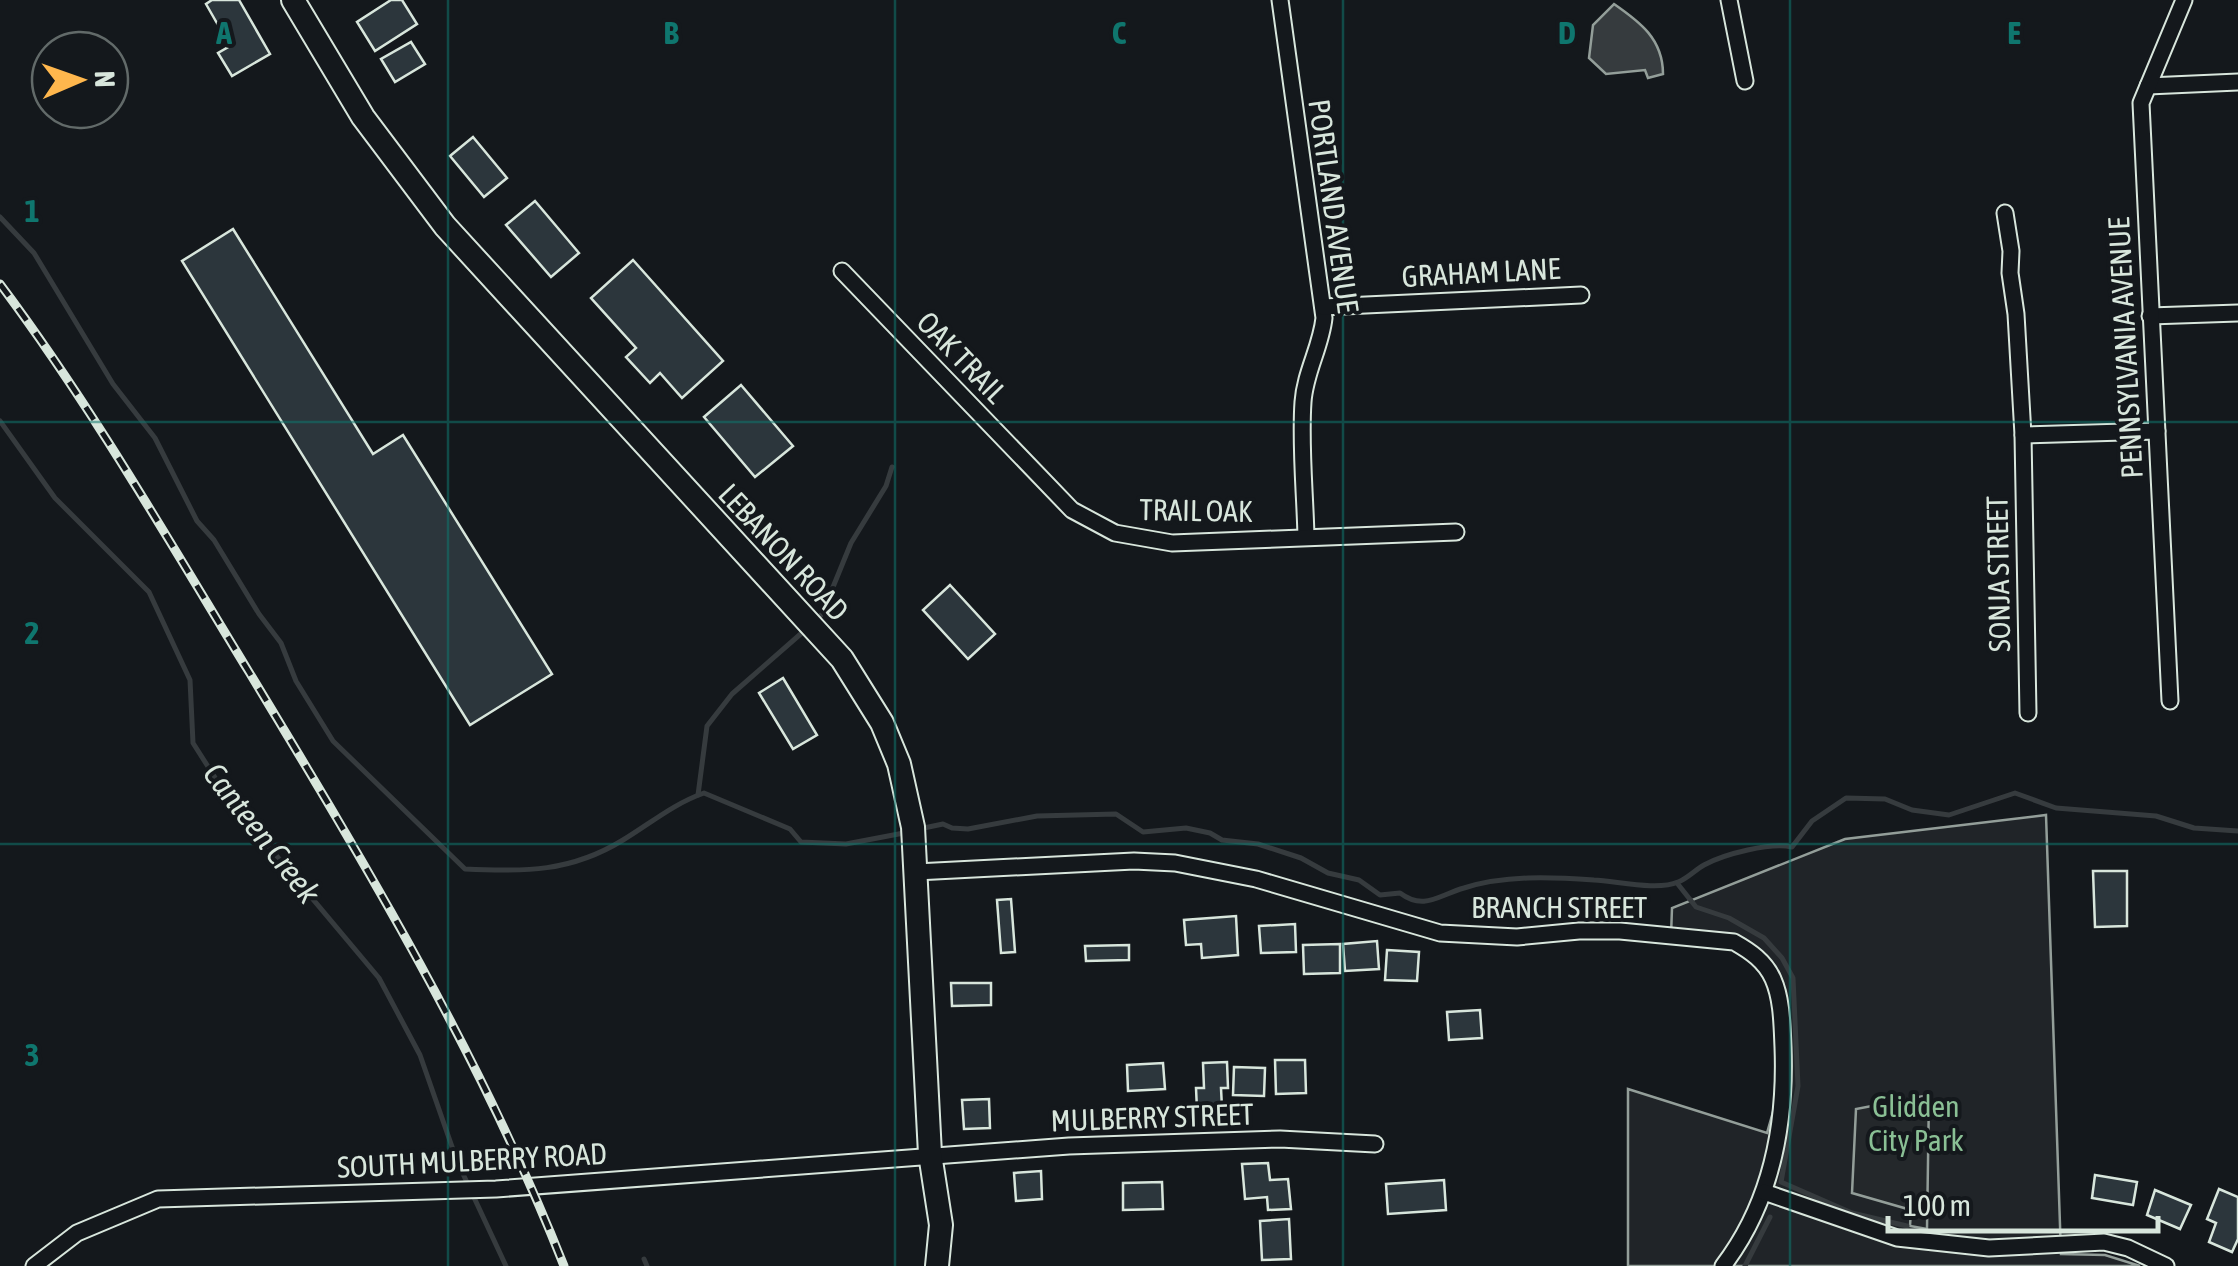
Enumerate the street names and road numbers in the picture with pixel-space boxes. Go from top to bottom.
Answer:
street label: PORTLAND AVENUE [1302,97,1366,315]
street label: PENNSYLVANIA AVENUE [2101,216,2149,479]
street label: GRAHAM LANE [1401,251,1561,293]
street label: OAK TRAIL [910,304,1014,410]
street label: LEBANON ROAD [712,477,856,627]
street label: TRAIL OAK [1139,492,1253,528]
street label: SONJA STREET [1980,496,2016,652]
street label: BRANCH STREET [1471,890,1647,924]
street label: MULBERRY STREET [1050,1096,1254,1138]
street label: SOUTH MULBERRY ROAD [336,1136,608,1184]

